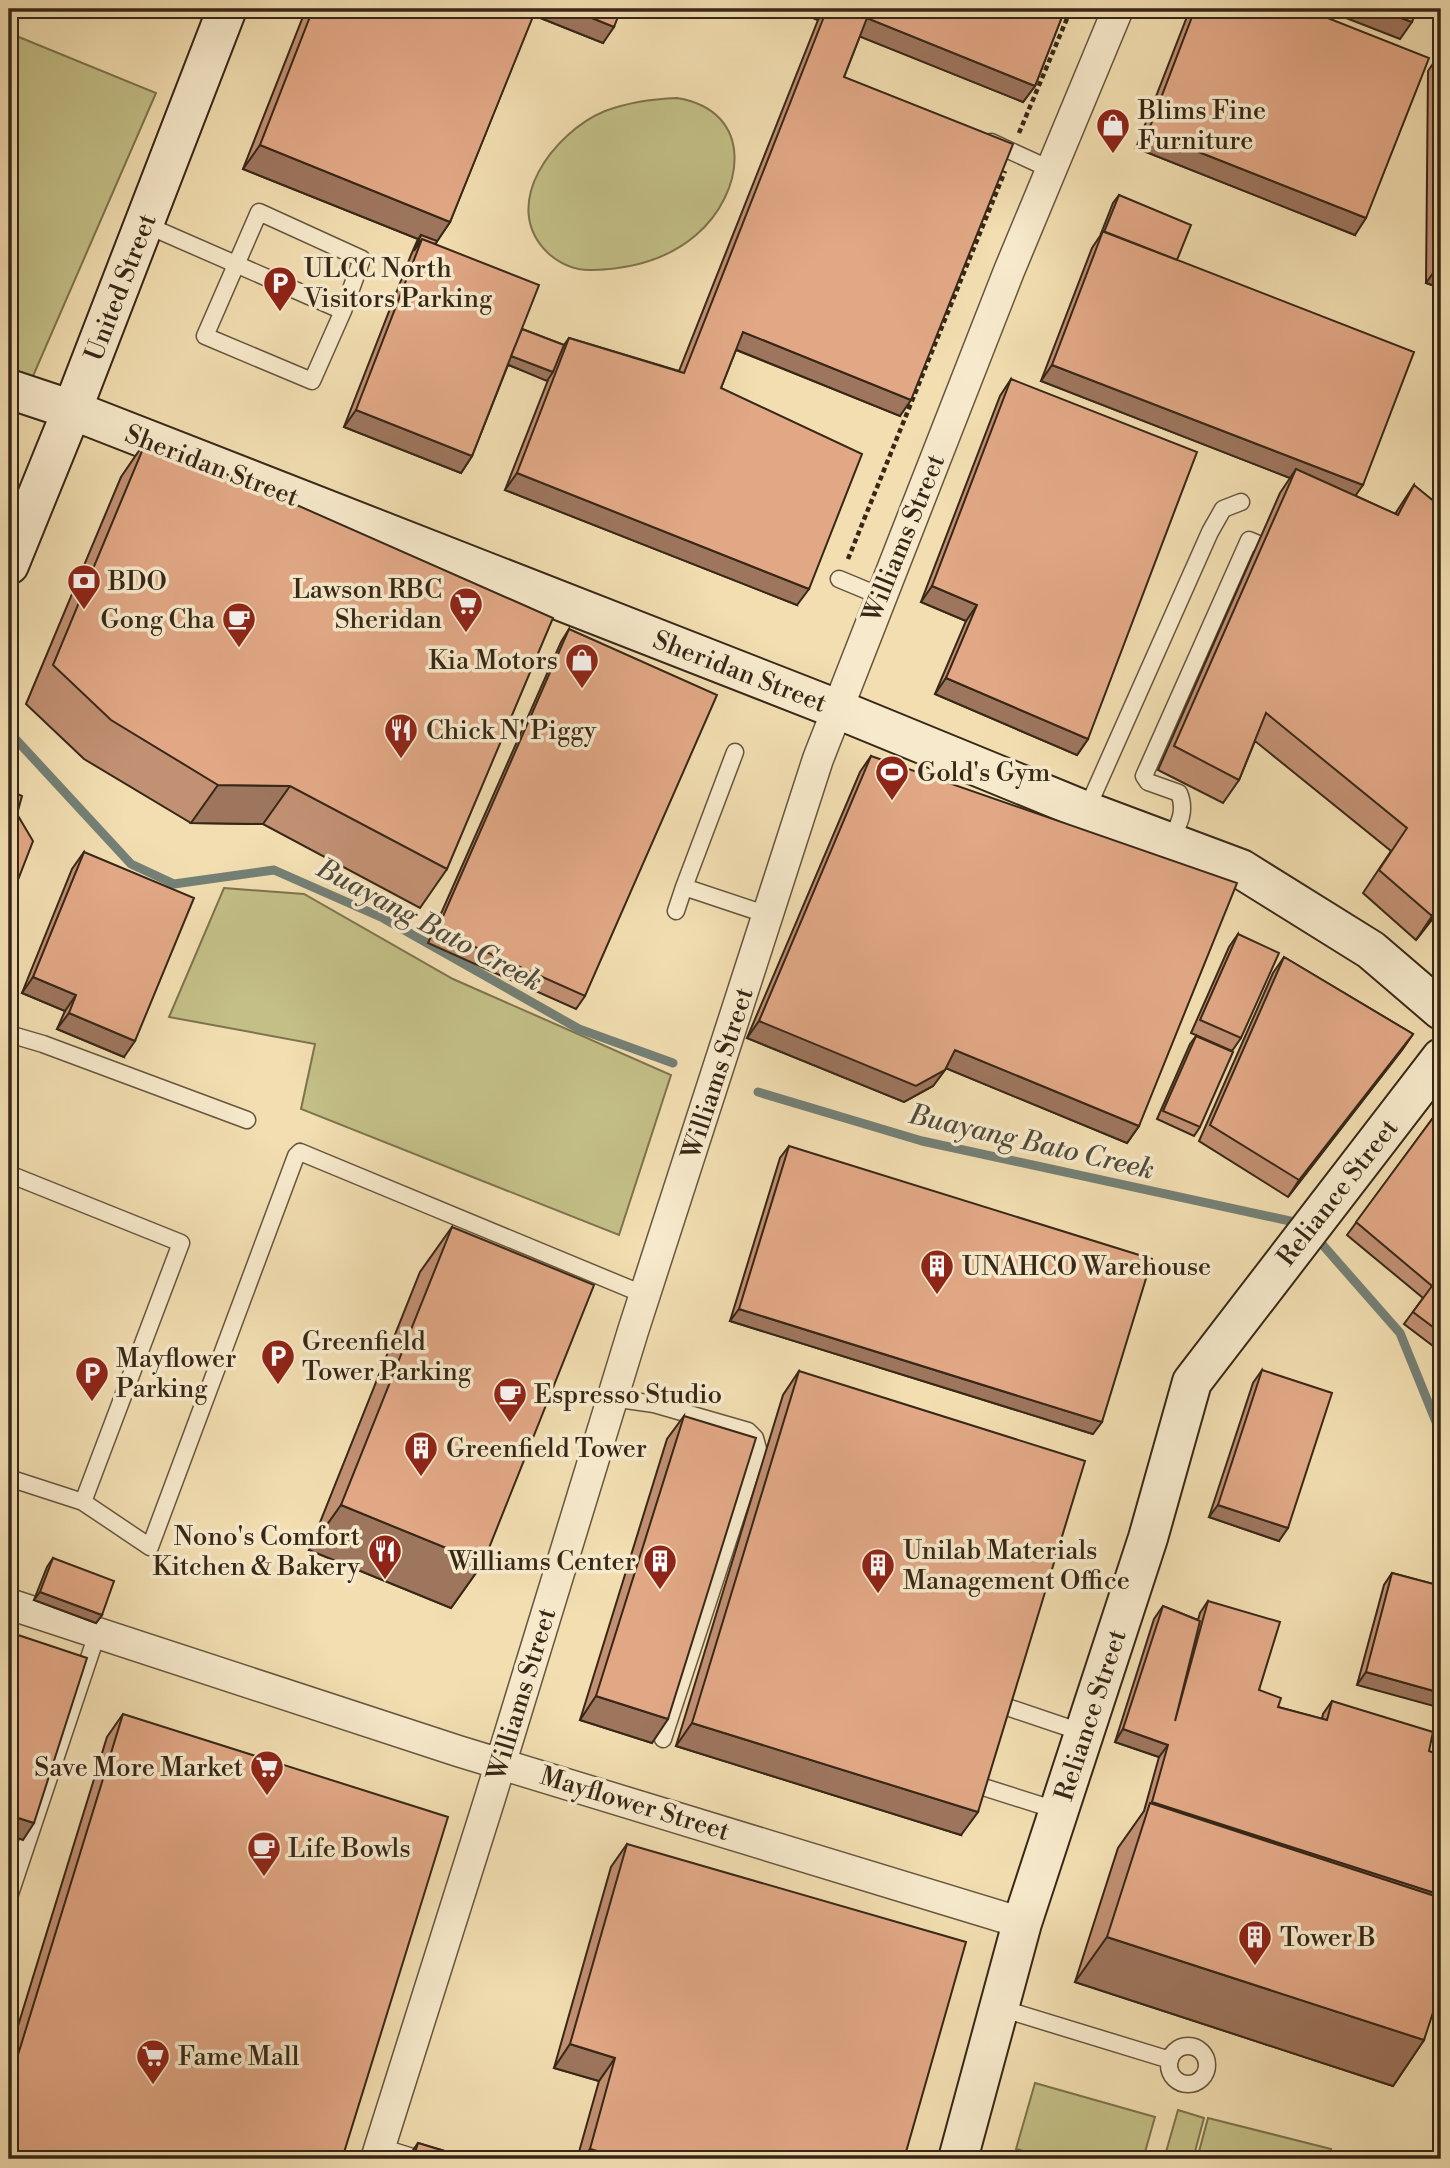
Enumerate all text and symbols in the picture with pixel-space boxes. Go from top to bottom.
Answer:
place label: Blims Fine Furniture [1137,95,1266,157]
shop icon: Blims Fine Furniture [1094,106,1132,155]
street label: United Street [78,209,164,366]
place label: ULCC North Visitors Parking [303,253,493,315]
parking icon: ULCC North Visitors Parking [261,264,299,313]
street label: Sheridan Street [120,418,303,514]
street label: Williams Street [855,450,952,628]
bank icon: BDO [65,562,103,611]
place label: BDO [107,566,167,598]
place label: Lawson RBC Sheridan [293,574,442,636]
supermarket icon: Lawson RBC Sheridan [447,585,485,634]
cafe icon: Gong Cha [220,600,258,649]
place label: Gong Cha [100,604,216,636]
street label: Sheridan Street [648,624,831,720]
shop icon: Kia Motors [563,641,601,690]
place label: Kia Motors [428,645,558,677]
restaurant icon: Chick N' Piggy [382,711,420,760]
place label: Chick N' Piggy [426,715,597,747]
sports icon: Gold's Gym [873,753,911,802]
place label: Gold's Gym [917,757,1051,789]
water label: Buayang Bato Creek [310,851,548,1000]
street label: Williams Street [675,983,761,1164]
water label: Buayang Bato Creek [905,1097,1158,1188]
street label: Reliance Street [1270,1113,1405,1273]
building icon: UNAHCO Warehouse [918,1247,956,1296]
place label: UNAHCO Warehouse [962,1251,1211,1283]
place label: Greenfield Tower Parking [302,1326,472,1388]
parking icon: Greenfield Tower Parking [259,1337,297,1386]
place label: Mayflower Parking [116,1343,236,1405]
parking icon: Mayflower Parking [73,1354,111,1403]
cafe icon: Espresso Studio [491,1375,529,1424]
place label: Espresso Studio [534,1379,722,1411]
building icon: Greenfield Tower [402,1429,440,1478]
place label: Greenfield Tower [446,1433,647,1465]
place label: Nono's Comfort Kitchen & Bakery [153,1521,360,1583]
restaurant icon: Nono's Comfort Kitchen & Bakery [366,1532,404,1581]
place label: Unilab Materials Management Office [903,1535,1130,1597]
building icon: Williams Center [641,1542,679,1591]
place label: Williams Center [447,1546,636,1578]
building icon: Unilab Materials Management Office [859,1546,897,1595]
street label: Williams Street [480,1604,563,1785]
street label: Reliance Street [1048,1626,1134,1805]
supermarket icon: Save More Market [248,1748,286,1797]
place label: Save More Market [34,1752,243,1784]
street label: Mayflower Street [536,1760,733,1848]
cafe icon: Life Bowls [245,1829,283,1878]
place label: Life Bowls [288,1833,411,1865]
building icon: Tower B [1236,1918,1274,1967]
place label: Tower B [1280,1922,1376,1954]
supermarket icon: Fame Mall [134,2037,172,2086]
place label: Fame Mall [178,2041,300,2073]

